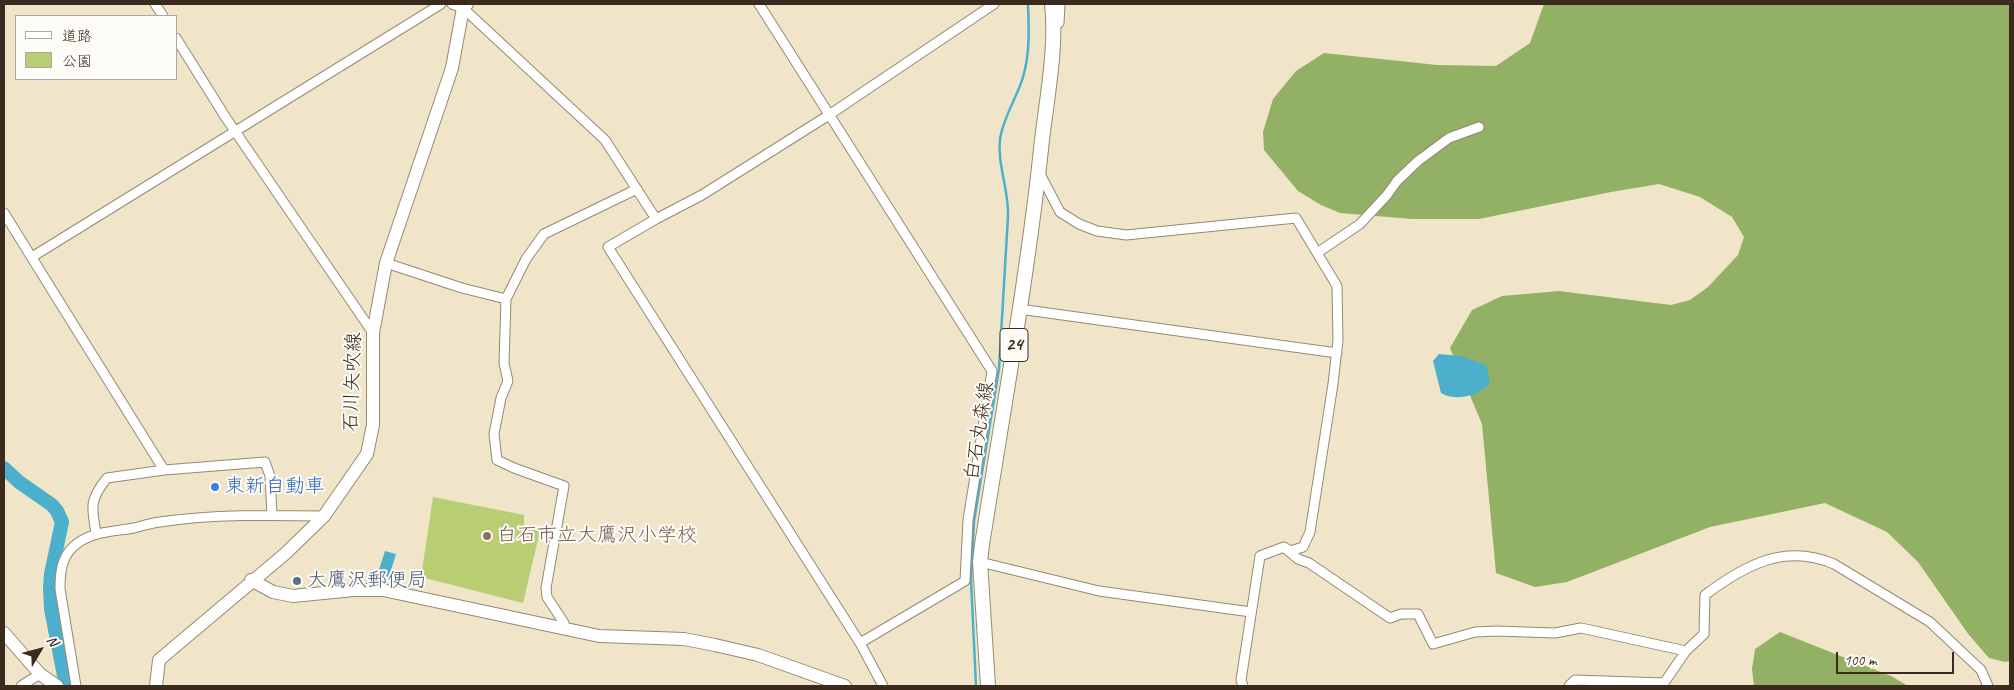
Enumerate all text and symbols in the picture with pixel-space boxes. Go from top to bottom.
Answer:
legend [15,15,178,80]
text: 道路 [62,27,92,46]
text: 公園 [62,52,92,71]
road number: 24 [1000,328,1028,362]
street label: 石川矢吹線 [339,332,367,432]
street label: 白石丸森線 [960,380,1000,482]
place label: 東新自動車 [225,475,325,499]
marker: 東新自動車 [209,481,221,493]
place label: 白石市立大鷹沢小学校 [497,524,697,548]
marker: 白石市立大鷹沢小学校 [481,530,493,542]
place label: 大鷹沢郵便局 [307,569,427,593]
marker: 大鷹沢郵便局 [291,575,303,587]
north arrow [15,625,65,675]
text: N [43,632,62,649]
scale bar [1839,642,1956,674]
text: 100 m [1844,651,1876,670]

